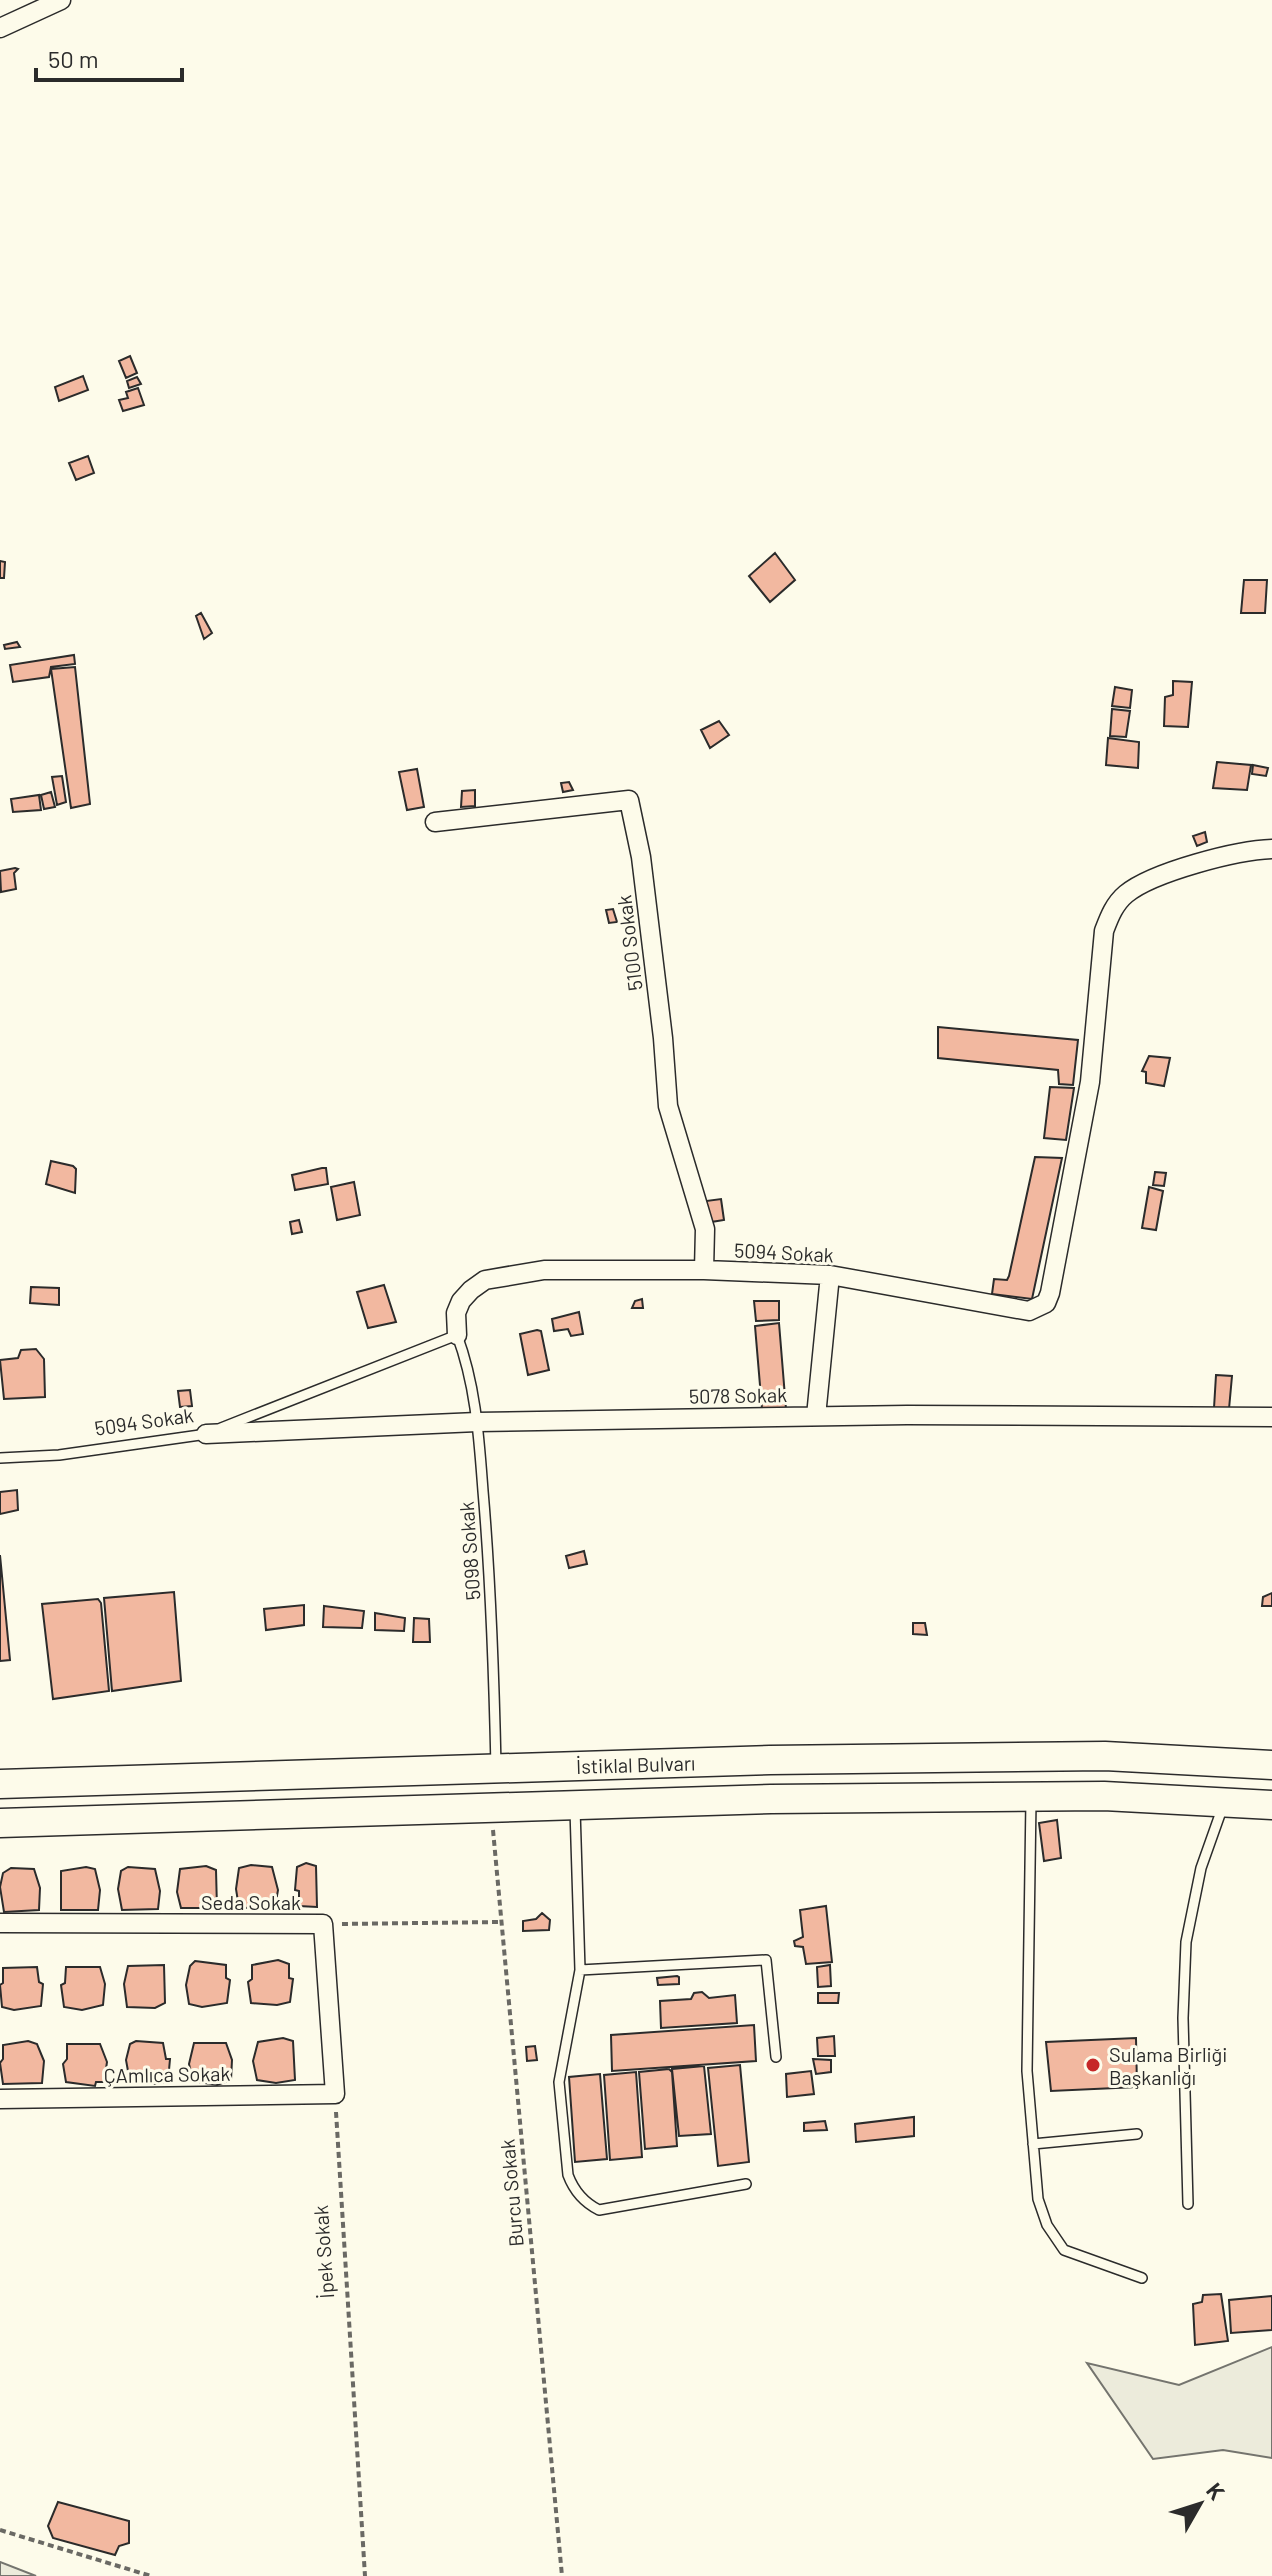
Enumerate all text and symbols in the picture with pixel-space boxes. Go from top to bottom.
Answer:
scale bar [36,32,182,82]
text: 50 m [48,44,99,73]
street label: 5100 Sokak [611,894,647,992]
street label: 5094 Sokak [734,1237,834,1267]
street label: 5078 Sokak [689,1382,787,1408]
street label: 5094 Sokak [93,1402,195,1440]
street label: 5098 Sokak [454,1501,484,1601]
street label: İstiklal Bulvarı [576,1750,696,1778]
street label: Seda Sokak [201,1890,301,1914]
place label: Sulama Birliği Başkanlığı [1109,2042,1227,2089]
marker: Sulama Birliği Başkanlığı [1084,2056,1102,2074]
street label: ÇAmlıca Sokak [103,2061,231,2087]
street label: Burcu Sokak [494,2138,528,2248]
street label: İpek Sokak [308,2205,338,2299]
north arrow [1160,2464,1240,2544]
text: K [1202,2477,1231,2504]

